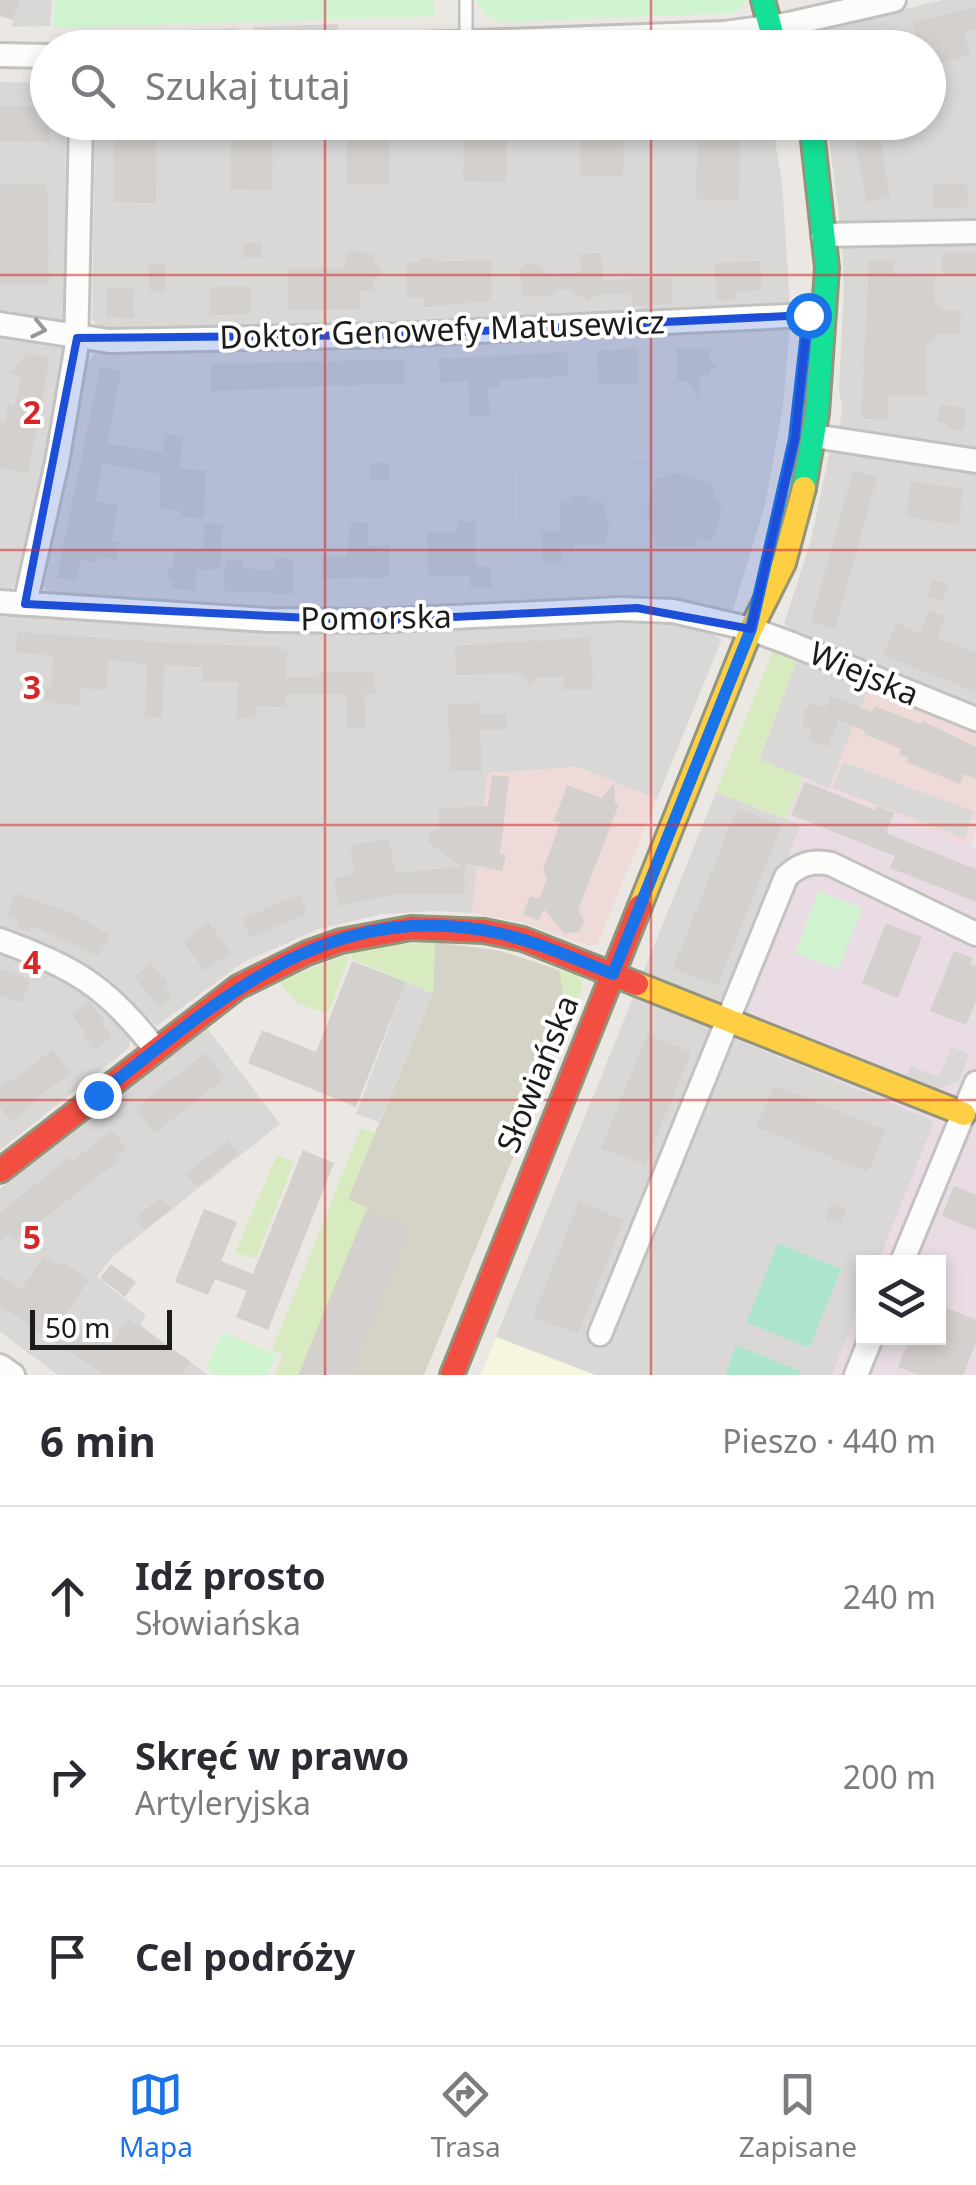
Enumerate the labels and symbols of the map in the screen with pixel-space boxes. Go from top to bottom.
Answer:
route start [786,293,832,339]
street label: Doktor Genowefy Matusewicz [218,299,665,358]
one-way arrow [30,318,47,339]
text: 2 [23,390,41,433]
street label: Pomorska [300,594,452,639]
street label: Wiejska [803,630,926,715]
text: 3 [23,665,41,708]
text: 4 [23,940,41,983]
street label: Słowiańska [486,988,588,1158]
route end [76,1073,122,1119]
text: 5 [23,1215,41,1258]
scale bar [30,1305,172,1350]

